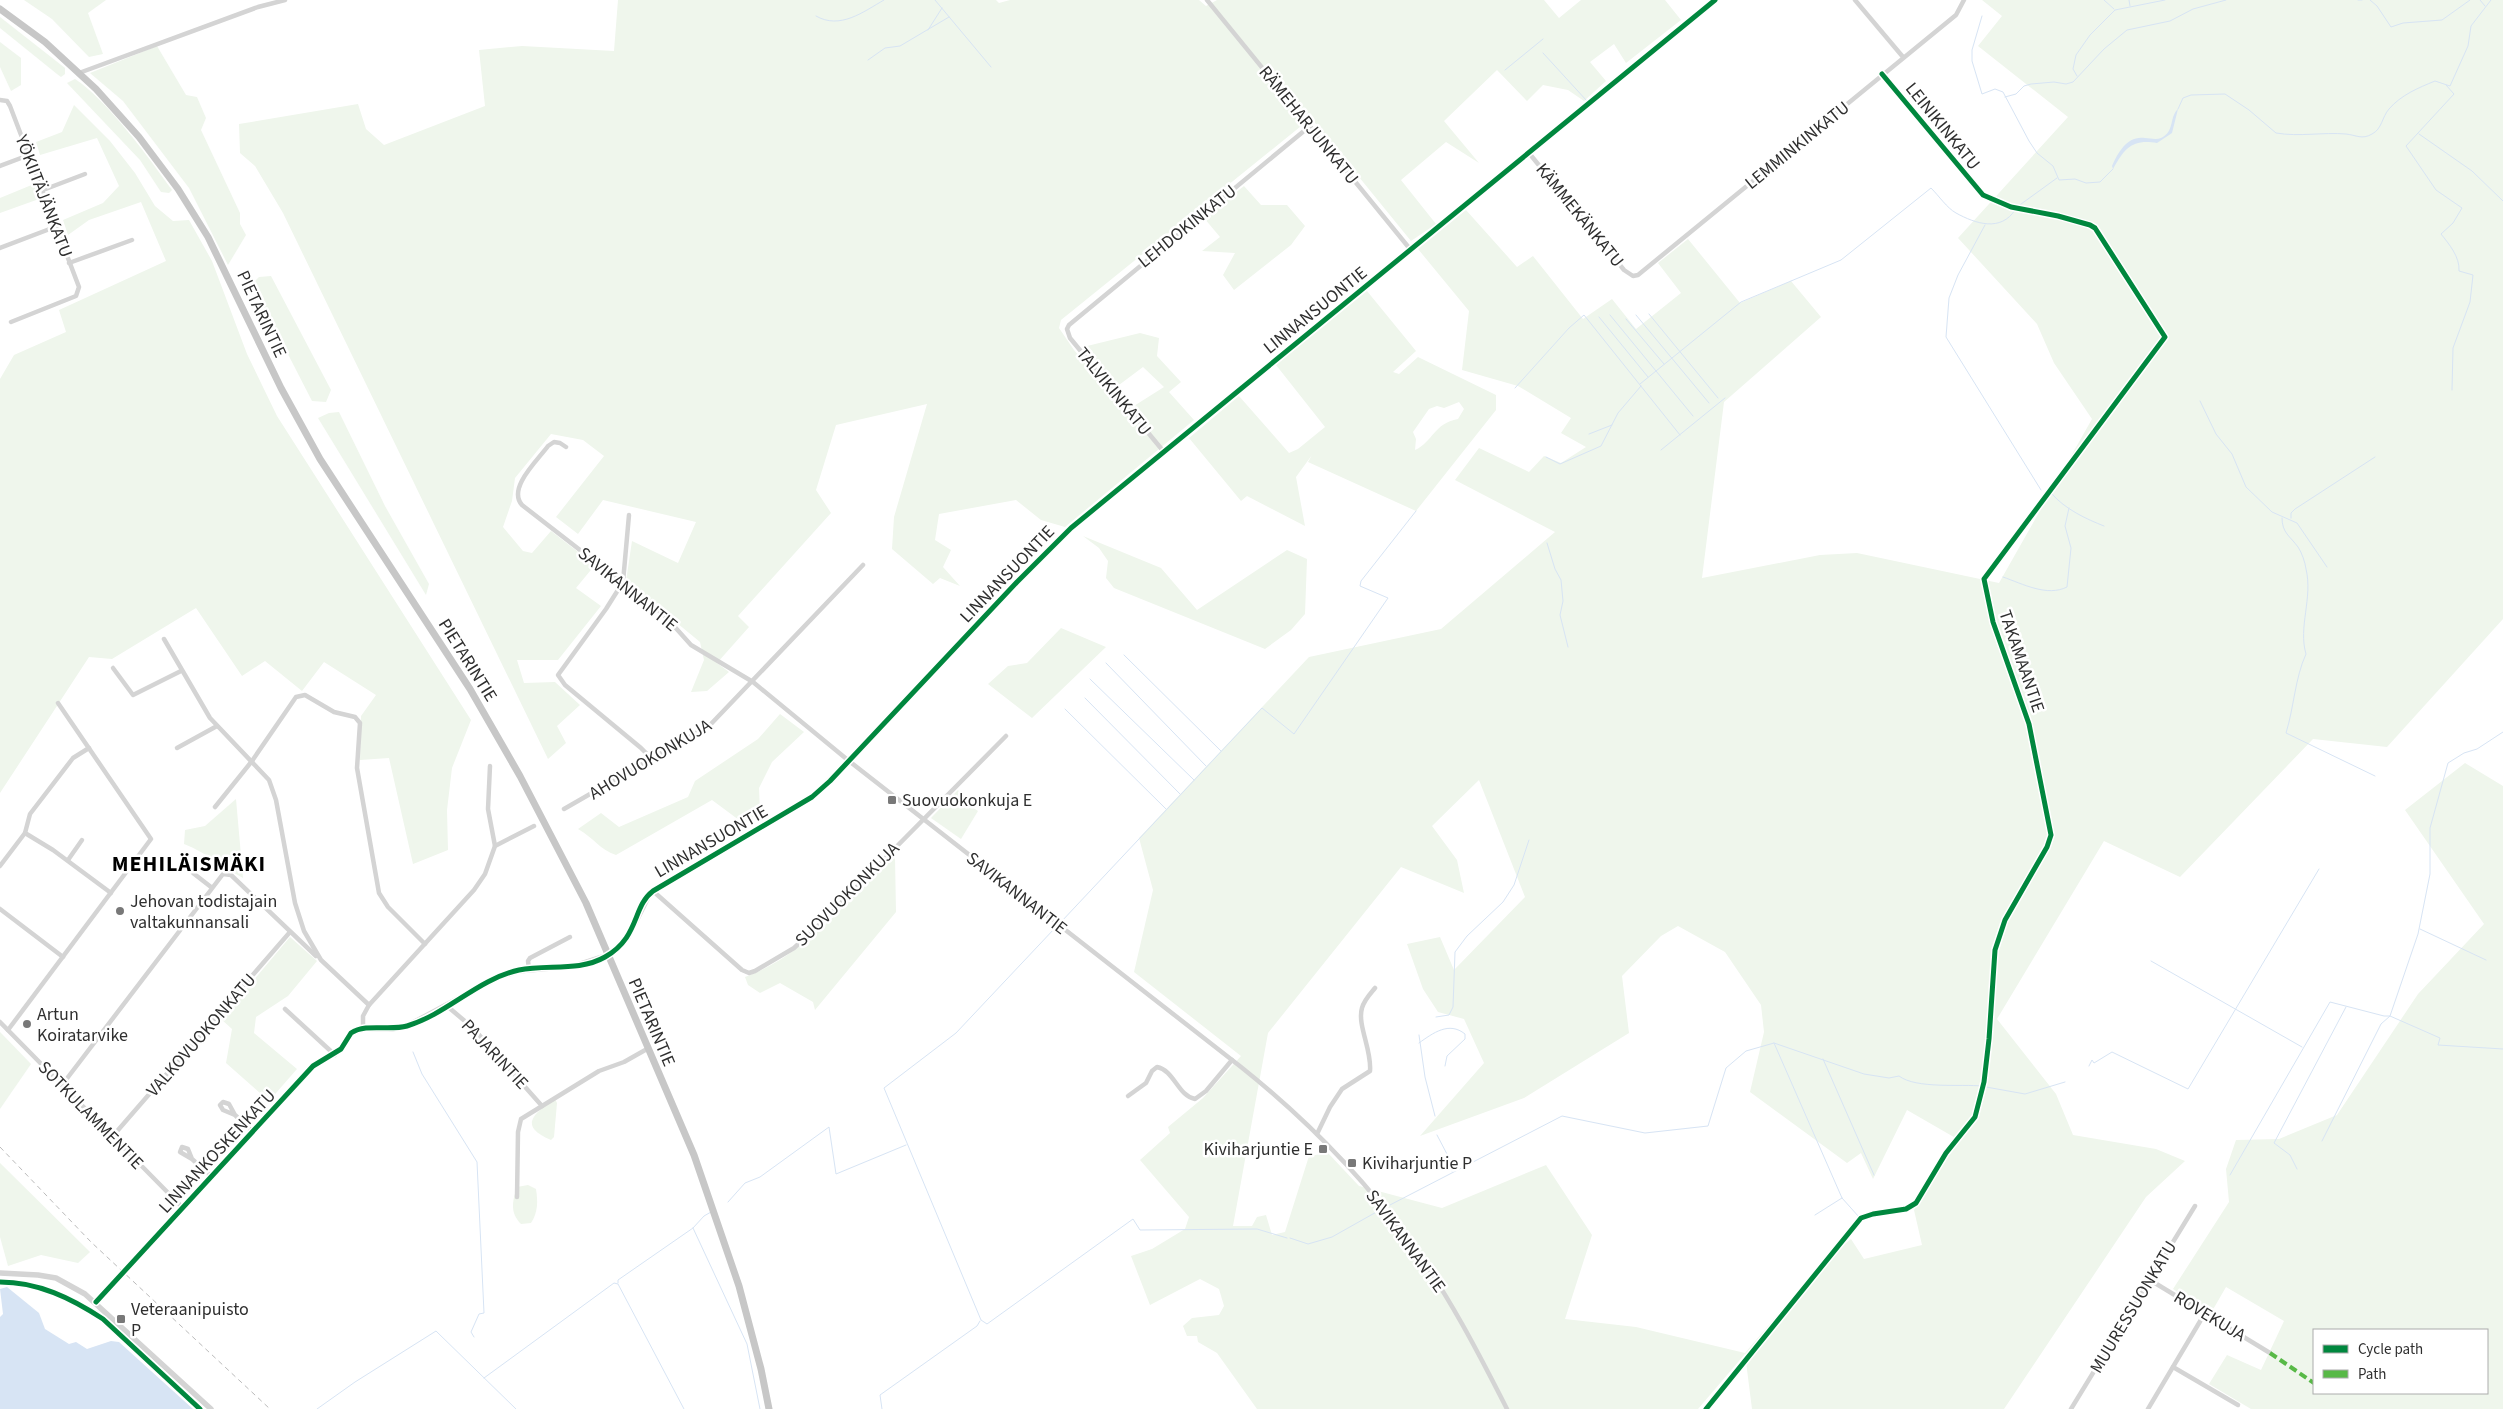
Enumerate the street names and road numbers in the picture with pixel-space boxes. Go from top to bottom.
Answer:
street label: RÄMEHARJUNKATU [1253,61,1364,190]
street label: LEINIKINKATU [1899,77,1986,176]
street label: LEMMINKINKATU [1740,95,1855,195]
street label: YÖKIITÄJÄNKATU [8,130,78,261]
street label: KÄMMEKÄNKATU [1530,158,1629,273]
street label: LEHDOKINKATU [1133,179,1242,274]
street label: LINNANSUONTIE [1258,261,1372,360]
street label: PIETARINTIE [230,267,293,362]
street label: TALVIKINKATU [1070,342,1157,441]
street label: LINNANSUONTIE [954,520,1060,629]
street label: SAVIKANNANTIE [573,541,683,637]
street label: TAKAMAANTIE [1992,607,2051,716]
street label: PIETARINTIE [432,614,503,707]
street label: AHOVUOKONKUJA [584,713,716,806]
street label: LINNANSUONTIE [650,799,772,884]
street label: SUOVUOKONKUJA [789,836,905,952]
street label: SAVIKANNANTIE [961,846,1072,941]
street label: VALKOVUOKONKATU [141,968,262,1102]
street label: PIETARINTIE [622,974,681,1070]
street label: PAJARINTIE [455,1014,534,1095]
street label: SOTKULAMMENTIE [32,1055,149,1175]
street label: LINNANKOSKENKATU [153,1084,282,1219]
street label: SAVIKANNANTIE [1360,1185,1451,1298]
street label: MUURESSUONKATU [2084,1236,2183,1378]
street label: ROVEKUJA [2169,1285,2251,1348]

